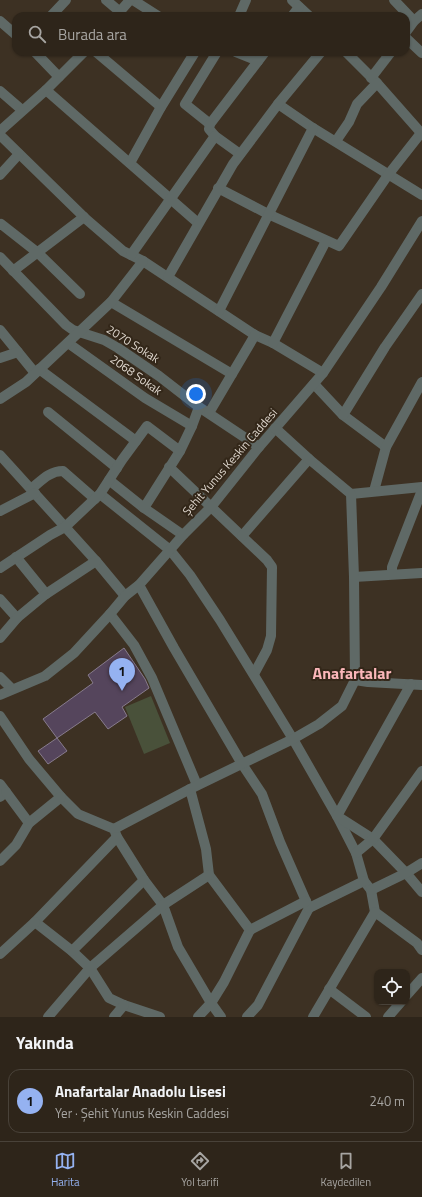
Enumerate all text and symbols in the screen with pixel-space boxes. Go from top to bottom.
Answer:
search box [12,12,410,56]
icon: search [26,23,48,45]
text: Burada ara [58,23,127,46]
street label: 2070 Sokak [103,320,164,368]
street label: 2068 Sokak [106,350,166,400]
your location [186,384,206,404]
street label: Şehit Yunus Keskin Caddesi [178,404,282,520]
pin: 1 [109,658,135,691]
district label: Anafartalar [313,661,392,685]
map controls [374,969,410,1005]
button: locate [374,969,410,1005]
text: Yakında [16,1030,74,1056]
text: Anafartalar Anadolu Lisesi [55,1080,226,1103]
text: 1 [26,1091,34,1111]
text: 240 m [369,1091,405,1111]
text: Yer · Şehit Yunus Keskin Caddesi [55,1103,229,1123]
tab: Harita [51,1150,79,1190]
tab: Yol tarifi [181,1150,219,1190]
tab: Kaydedilen [321,1150,371,1190]

